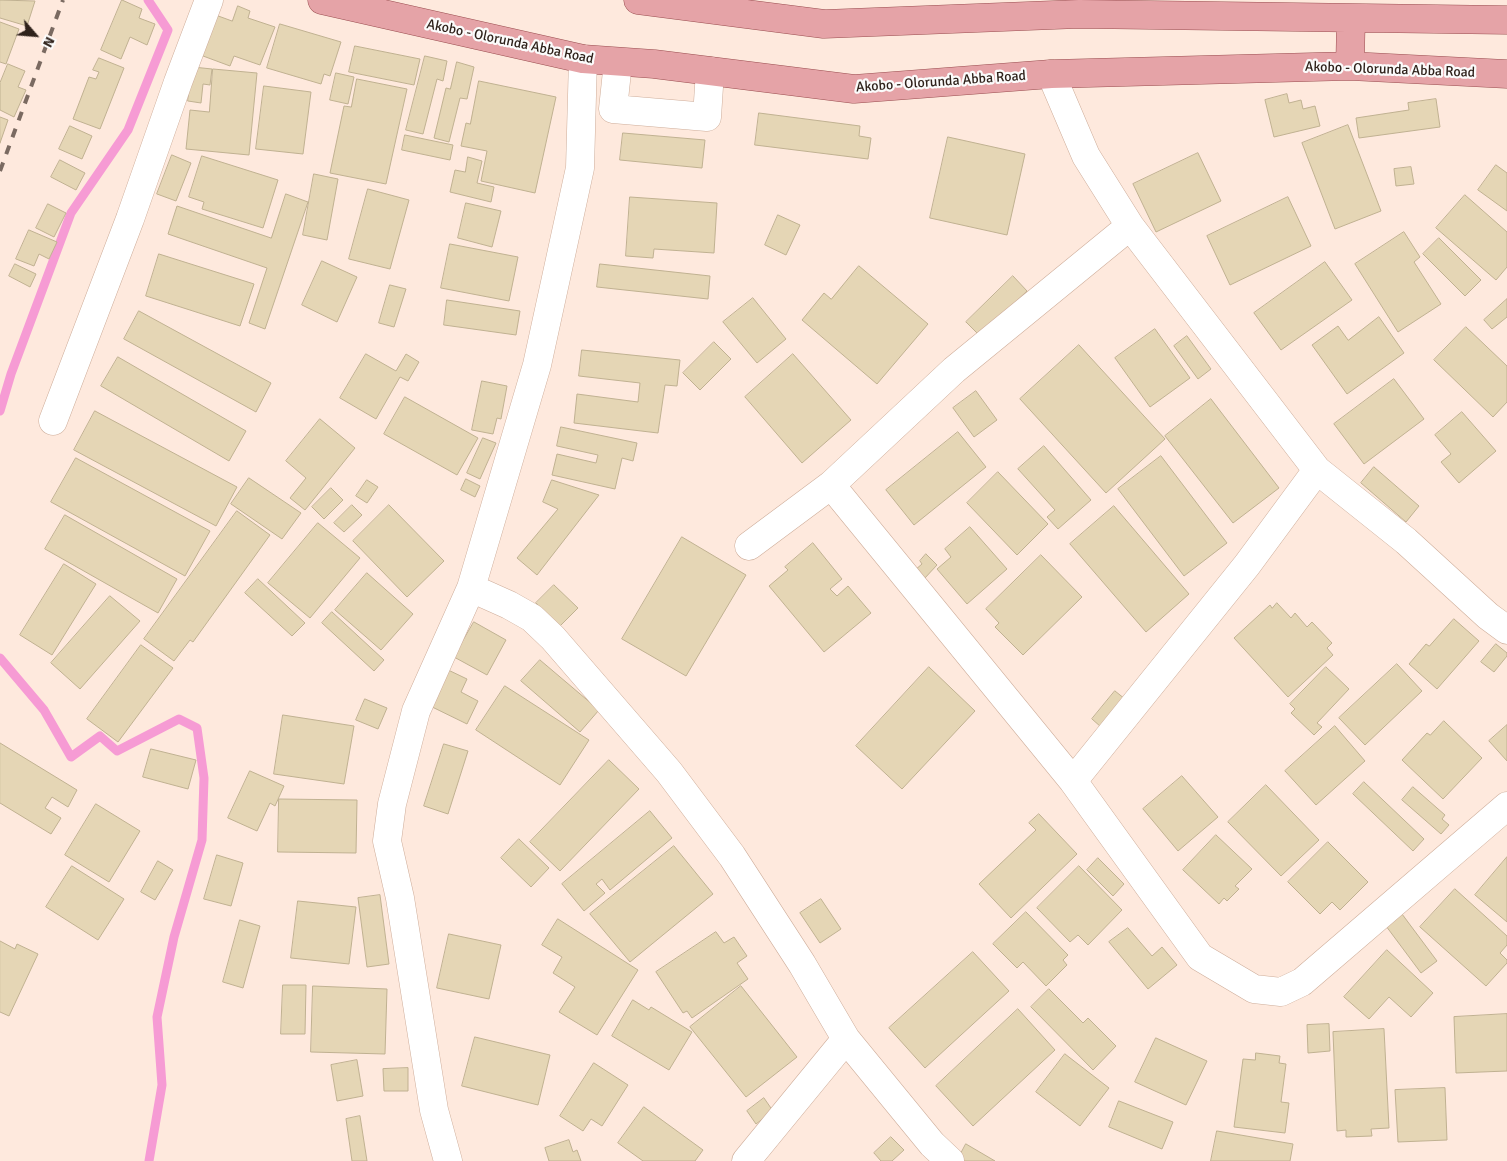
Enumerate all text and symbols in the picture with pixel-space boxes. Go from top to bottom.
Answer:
north arrow [10,10,60,60]
street label: Akobo - Olorunda Abba Road [425,16,595,68]
text: N [39,34,59,50]
street label: Akobo - Olorunda Abba Road [1305,59,1475,81]
street label: Akobo - Olorunda Abba Road [855,68,1027,96]

